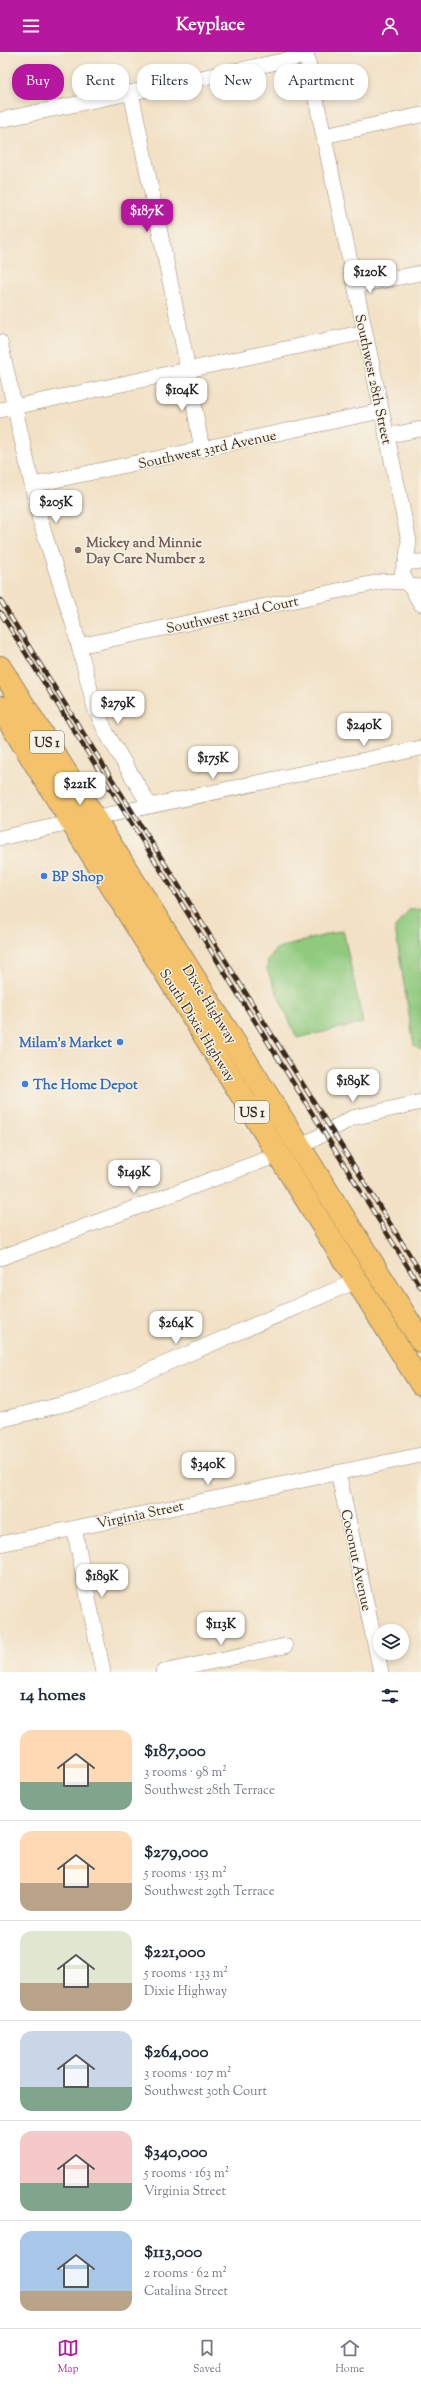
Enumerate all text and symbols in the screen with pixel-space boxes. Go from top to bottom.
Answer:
text: Keyplace [176,13,245,39]
icon: menu [20,15,42,37]
icon: person [379,15,401,37]
chip: Buy [12,64,64,100]
chip: Rent [72,64,129,100]
chip: Filters [137,64,202,100]
chip: New [210,64,266,100]
chip: Apartment [274,64,368,100]
pin: $187K [119,199,175,233]
text: $187K [130,203,164,221]
pin: $120K [342,260,398,294]
text: $120K [353,264,387,282]
street label: Southwest 28th Street [348,313,396,446]
pin: $104K [154,378,210,412]
text: $104K [165,382,199,400]
street label: Southwest 33rd Avenue [136,427,278,475]
pin: $205K [28,490,84,524]
text: $205K [39,494,73,512]
place label: Mickey and Minnie Day Care Number 2 [86,534,205,570]
marker: Mickey and Minnie Day Care Number 2 [73,545,83,555]
street label: Southwest 32nd Court [164,592,301,640]
pin: $279K [90,691,146,725]
text: $279K [100,695,136,713]
pin: $240K [336,713,392,747]
text: $240K [346,717,382,735]
road number: US 1 [30,731,64,753]
pin: $175K [185,746,241,780]
text: $175K [197,750,229,768]
pin: $221K [52,772,108,806]
text: $221K [64,776,96,794]
place label: BP Shop [52,868,104,888]
marker: BP Shop [39,871,49,881]
street label: Dixie Highway [176,962,241,1048]
street label: South Dixie Highway [153,966,239,1086]
place label: Milam's Market [19,1034,112,1054]
marker: Milam's Market [115,1037,125,1047]
pin: $189K [325,1069,381,1103]
text: $189K [336,1073,370,1091]
place label: The Home Depot [33,1076,138,1096]
marker: The Home Depot [20,1079,30,1089]
road number: US 1 [235,1101,269,1123]
pin: $149K [106,1160,162,1194]
text: $149K [117,1164,151,1182]
pin: $264K [148,1311,204,1345]
text: $264K [158,1315,194,1333]
pin: $340K [180,1452,236,1486]
text: $340K [191,1456,225,1474]
street label: Virginia Street [95,1497,186,1535]
street label: Coconut Avenue [335,1508,376,1613]
pin: $189K [74,1564,130,1598]
text: $189K [85,1568,119,1586]
pin: $113K [193,1612,249,1646]
text: $113K [206,1616,236,1634]
map controls [373,1624,409,1660]
button: layers [373,1624,409,1660]
text: 14 homes [20,1684,86,1708]
icon: filters [379,1685,401,1707]
text: $187,000 [144,1740,206,1764]
icon: home [52,1746,100,1794]
text: 3 rooms · 98 m² [144,1764,227,1782]
text: Southwest 28th Terrace [144,1782,275,1800]
text: $279,000 [144,1841,208,1865]
icon: home [52,1847,100,1895]
text: 5 rooms · 153 m² [144,1865,227,1883]
text: Southwest 29th Terrace [144,1883,275,1901]
text: $221,000 [144,1941,206,1965]
icon: home [52,1947,100,1995]
text: 5 rooms · 133 m² [144,1965,228,1983]
text: Dixie Highway [144,1983,227,2001]
text: $264,000 [144,2041,208,2065]
icon: home [52,2047,100,2095]
text: 3 rooms · 107 m² [144,2065,231,2083]
text: Southwest 30th Court [144,2083,267,2101]
text: $340,000 [144,2141,208,2165]
icon: home [52,2147,100,2195]
text: 5 rooms · 163 m² [144,2165,229,2183]
text: Virginia Street [144,2183,226,2201]
text: $113,000 [144,2241,202,2265]
icon: home [52,2247,100,2295]
text: 2 rooms · 62 m² [144,2265,227,2283]
text: Catalina Street [144,2283,228,2301]
tab: Map [57,2337,79,2377]
tab: Saved [193,2337,221,2377]
tab: Home [335,2337,364,2377]

